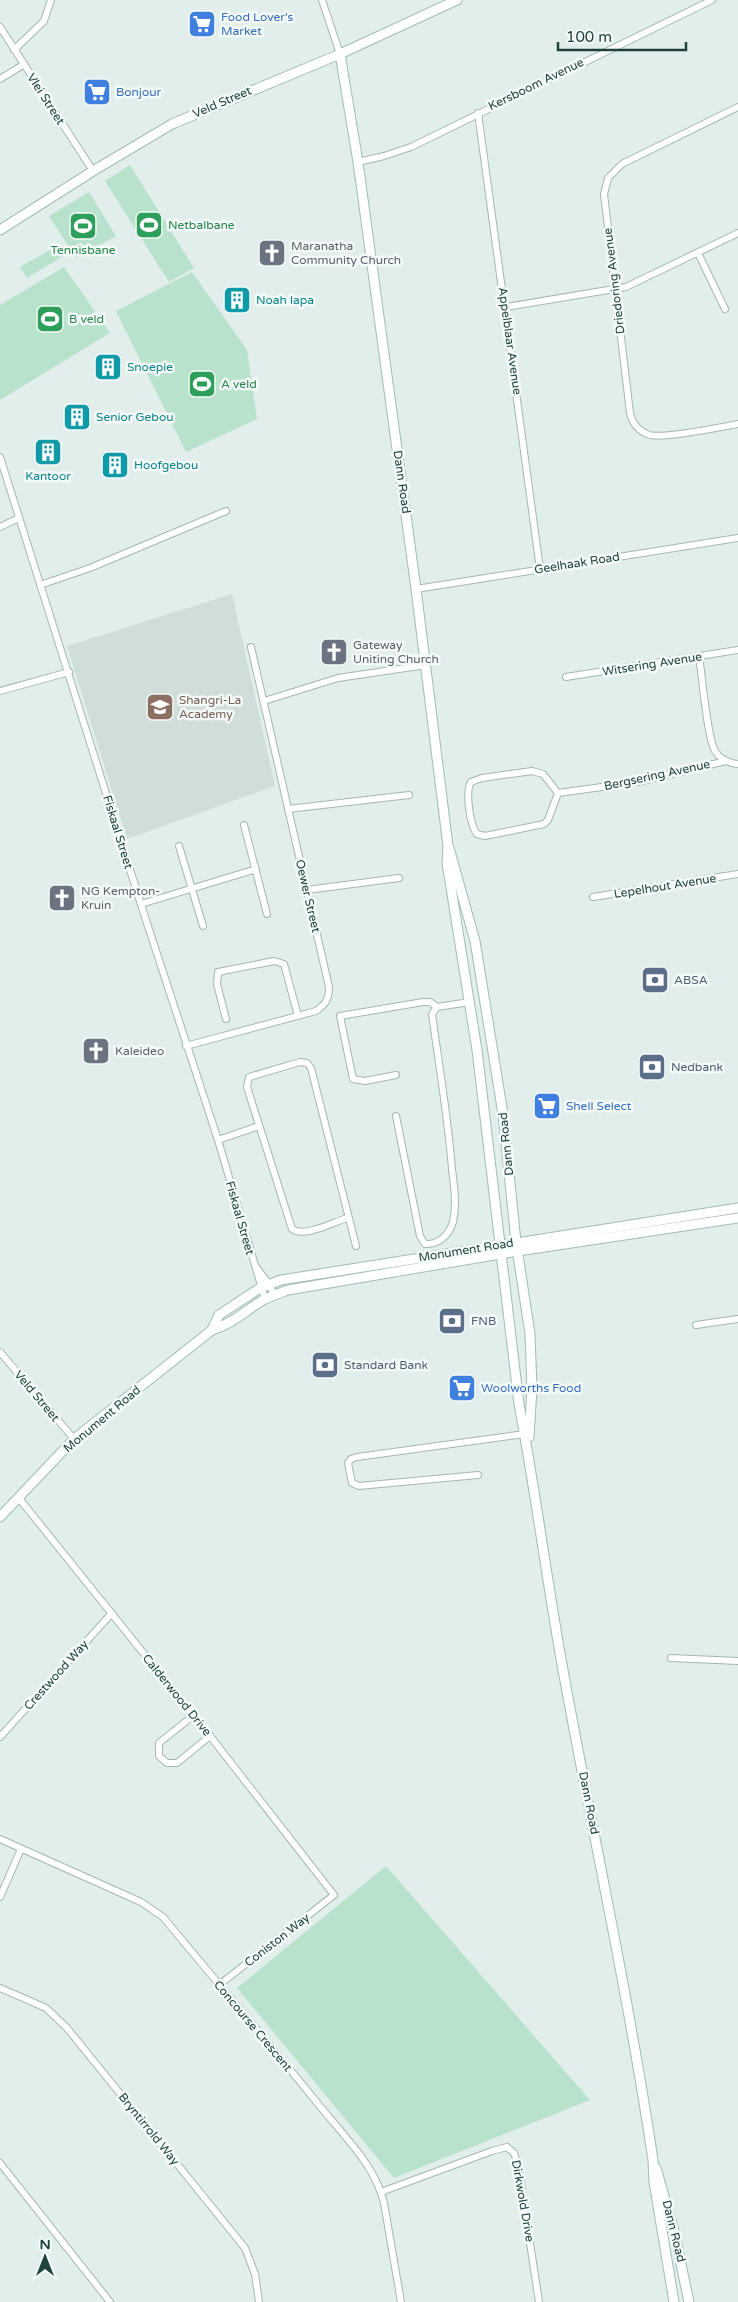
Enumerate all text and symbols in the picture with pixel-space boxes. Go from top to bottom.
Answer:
supermarket icon: Food Lover's Market [187,9,217,39]
place label: Food Lover's Market [221,10,294,38]
scale bar [558,20,686,52]
text: 100 m [566,28,612,46]
street label: Kersboom Avenue [486,55,586,113]
street label: Vlei Street [24,71,68,128]
supermarket icon: Bonjour [82,77,112,107]
street label: Veld Street [191,83,254,121]
place label: Bonjour [116,85,162,99]
sports icon: Netbalbane [134,210,164,240]
sports icon: Tennisbane [68,211,98,241]
place label: Netbalbane [168,218,235,232]
street label: Driedoring Avenue [601,227,627,335]
church icon: Maranatha Community Church [257,238,287,268]
place label: Maranatha Community Church [291,239,401,267]
place label: Tennisbane [50,243,116,257]
building icon: Noah lapa [222,285,252,315]
street label: Appelblaar Avenue [496,286,525,396]
place label: Noah lapa [256,293,314,307]
sports icon: B veld [35,304,65,334]
place label: B veld [69,312,104,326]
building icon: Snoepie [93,352,123,382]
place label: Snoepie [127,360,173,374]
sports icon: A veld [187,369,217,399]
place label: A veld [221,377,257,391]
building icon: Senior Gebou [62,402,92,432]
place label: Senior Gebou [96,410,174,424]
building icon: Kantoor [33,437,63,467]
building icon: Hoofgebou [100,450,130,480]
street label: Dann Road [391,450,413,514]
place label: Hoofgebou [134,458,198,472]
place label: Kantoor [25,469,71,483]
street label: Geelhaak Road [533,549,621,577]
church icon: Gateway Uniting Church [319,637,349,667]
place label: Gateway Uniting Church [353,638,439,666]
street label: Witsering Avenue [601,649,703,679]
school or university icon: Shangri-La Academy [145,692,175,722]
place label: Shangri-La Academy [179,693,241,721]
street label: Bergsering Avenue [603,757,712,793]
street label: Fiskaal Street [100,794,136,871]
street label: Oewer Street [293,858,323,934]
street label: Lepelhout Avenue [613,871,717,901]
church icon: NG Kempton- Kruin [47,883,77,913]
place label: NG Kempton- Kruin [81,884,160,912]
bank icon: ABSA [640,965,670,995]
place label: ABSA [674,973,708,987]
church icon: Kaleideo [81,1036,111,1066]
place label: Kaleideo [115,1044,164,1058]
bank icon: Nedbank [637,1052,667,1082]
place label: Nedbank [671,1060,723,1074]
supermarket icon: Shell Select [532,1091,562,1121]
place label: Shell Select [566,1099,632,1113]
street label: Dann Road [496,1112,516,1176]
street label: Fiskaal Street [223,1179,257,1257]
street label: Monument Road [417,1236,515,1264]
bank icon: FNB [437,1306,467,1336]
place label: FNB [471,1314,496,1328]
bank icon: Standard Bank [310,1350,340,1380]
place label: Standard Bank [344,1358,429,1372]
street label: Veld Street [12,1368,63,1425]
supermarket icon: Woolworths Food [447,1373,477,1403]
place label: Woolworths Food [481,1381,581,1395]
street label: Monument Road [61,1383,143,1455]
street label: Crestwood Way [21,1637,91,1713]
street label: Calderwood Drive [140,1651,214,1739]
street label: Dann Road [576,1770,602,1836]
street label: Coniston Way [242,1910,313,1970]
street label: Concourse Crescent [211,1978,295,2075]
street label: Bryntirrold Way [116,2090,183,2168]
street label: Dirkwold Drive [509,2159,537,2243]
street label: Dann Road [660,2198,688,2264]
north arrow [20,2232,70,2282]
text: N [39,2236,51,2253]

